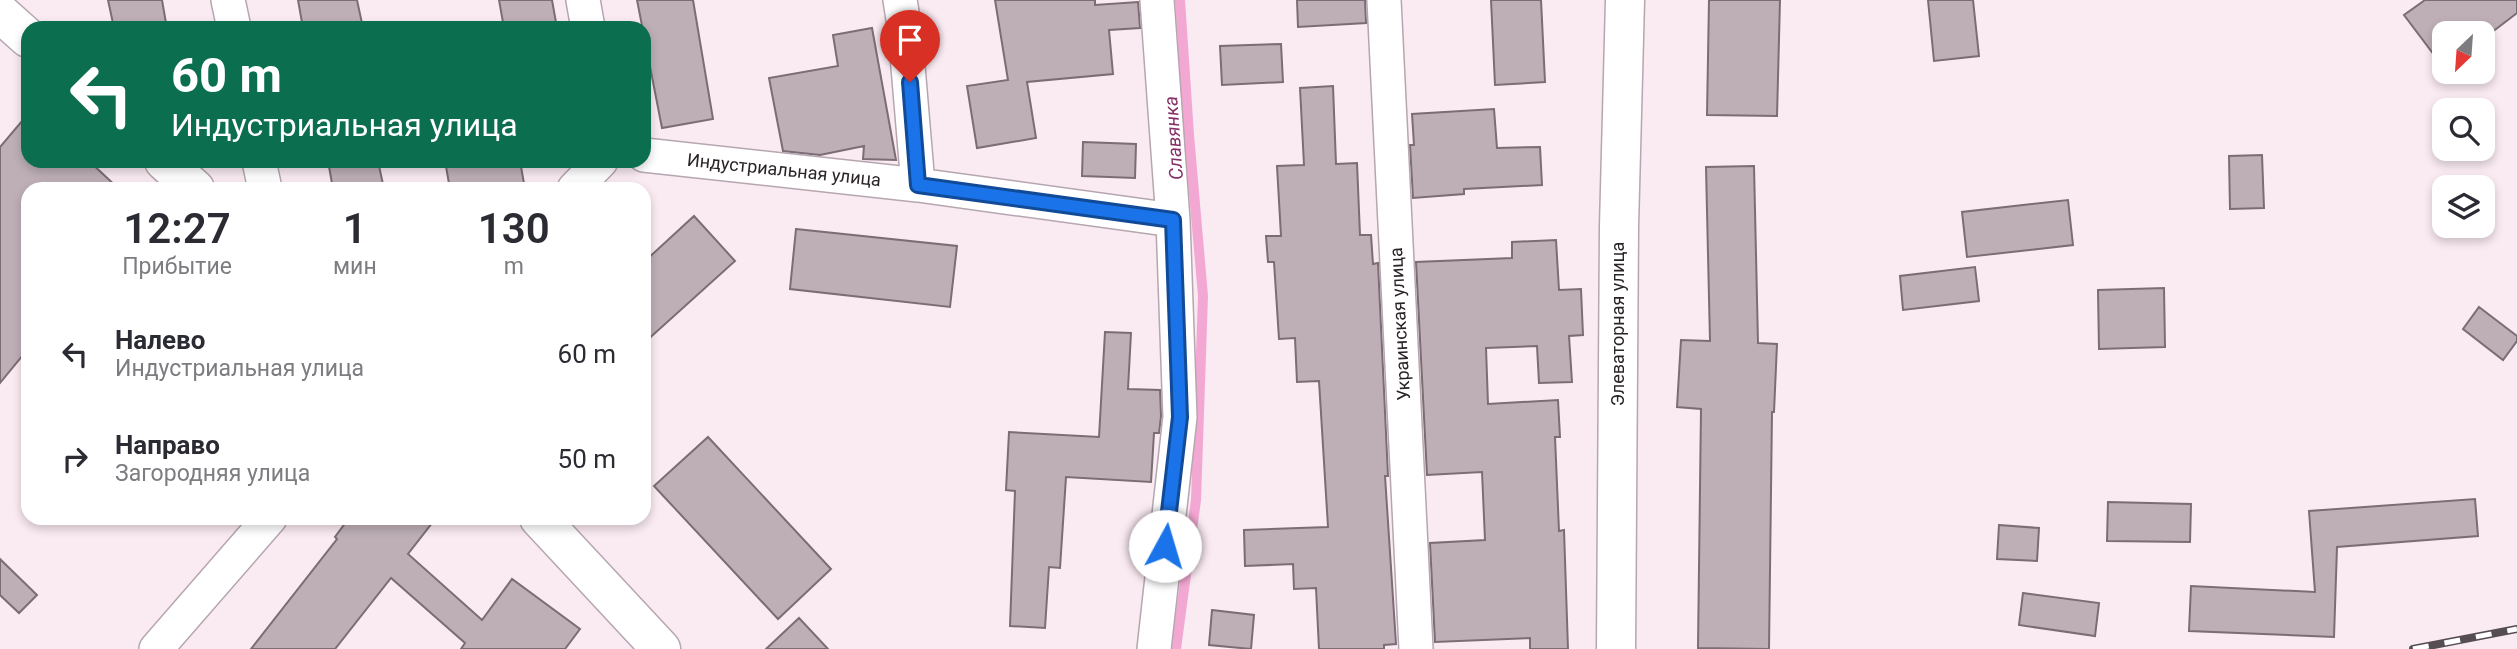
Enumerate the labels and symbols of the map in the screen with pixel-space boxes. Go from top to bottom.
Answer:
pin [880,10,940,82]
north arrow [2432,21,2496,84]
water label: Славянка [1159,95,1188,181]
street label: Индустриальная улица [686,149,882,190]
street label: Элеваторная улица [1607,242,1628,406]
street label: Украинская улица [1385,247,1414,401]
position arrow [1128,509,1202,583]

